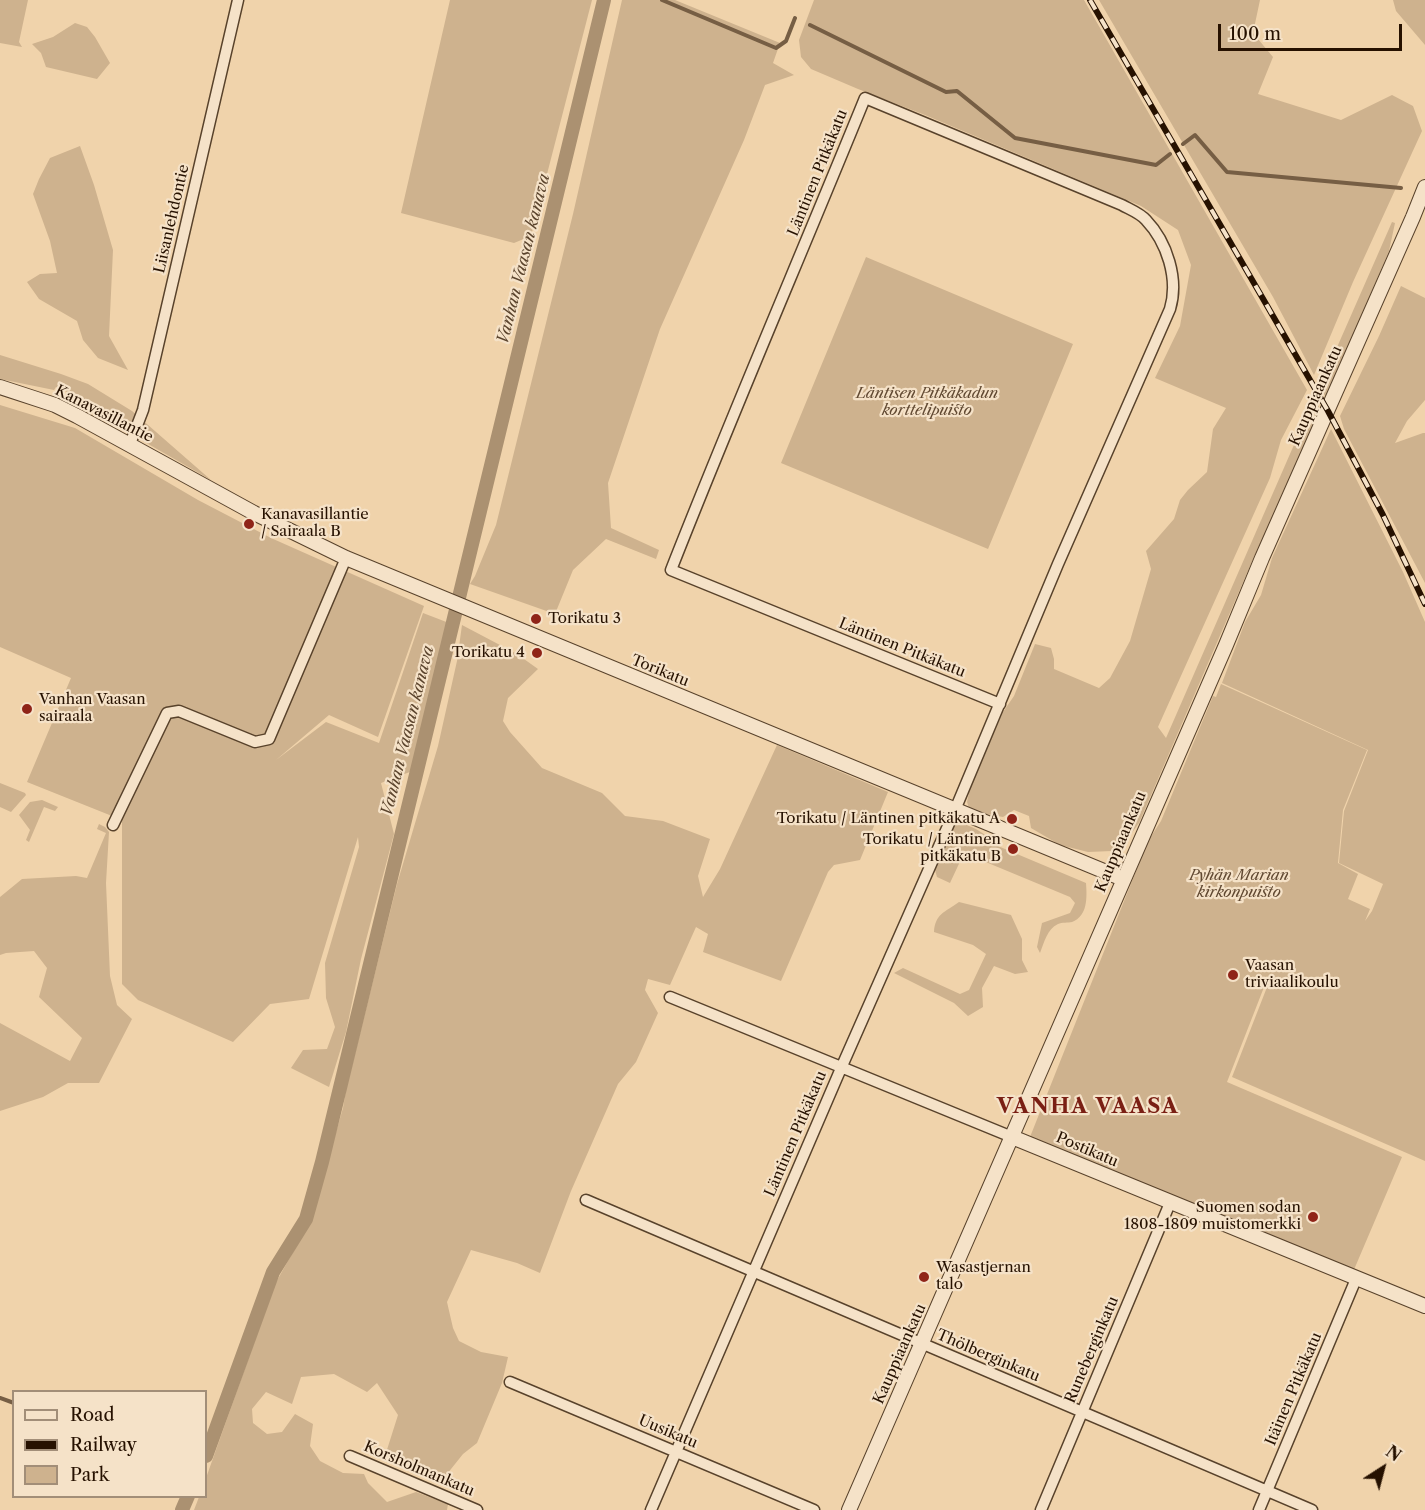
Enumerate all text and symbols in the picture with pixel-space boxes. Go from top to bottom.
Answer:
scale bar [1221,12,1406,50]
text: 100 m [1229,23,1281,45]
street label: Läntinen Pitkäkatu [784,107,852,239]
street label: Liisanlehdontie [151,163,193,275]
water label: Vanhan Vaasan kanava [494,172,554,346]
street label: Kauppiaankatu [1286,343,1346,449]
street label: Kanavasillantie [52,382,156,446]
park label: Läntisen Pitkäkadun korttelipuisto [856,385,998,420]
place label: Kanavasillantie / Sairaala B [261,506,369,541]
marker: Kanavasillantie / Sairaala B [242,517,256,531]
place label: Torikatu 3 [548,610,621,628]
marker: Torikatu 3 [529,612,543,626]
street label: Läntinen Pitkäkatu [836,614,968,682]
water label: Vanhan Vaasan kanava [378,644,438,818]
place label: Torikatu 4 [452,644,525,662]
marker: Torikatu 4 [530,646,544,660]
street label: Torikatu [628,651,692,691]
place label: Vanhan Vaasan sairaala [39,691,146,726]
marker: Vanhan Vaasan sairaala [20,702,34,716]
street label: Kauppiaankatu [1092,789,1150,895]
place label: Torikatu / Läntinen pitkäkatu A [776,810,1000,828]
marker: Torikatu / Läntinen pitkäkatu A [1005,812,1019,826]
place label: Torikatu / Läntinen pitkäkatu B [863,831,1001,866]
marker: Torikatu / Läntinen pitkäkatu B [1006,842,1020,856]
park label: Pyhän Marian kirkonpuisto [1189,867,1289,902]
place label: Vaasan triviaalikoulu [1245,957,1339,992]
marker: Vaasan triviaalikoulu [1226,968,1240,982]
street label: Läntinen Pitkäkatu [761,1068,831,1200]
district label: VANHA VAASA [997,1094,1179,1120]
street label: Postikatu [1053,1129,1121,1171]
place label: Suomen sodan 1808-1809 muistomerkki [1124,1199,1301,1234]
marker: Suomen sodan 1808-1809 muistomerkki [1306,1210,1320,1224]
place label: Wasastjernan talo [936,1259,1031,1294]
marker: Wasastjernan talo [917,1270,931,1284]
street label: Runeberginkatu [1061,1294,1123,1406]
street label: Kauppiaankatu [870,1301,930,1407]
street label: Thölberginkatu [934,1326,1042,1386]
street label: Itäinen Pitkäkatu [1262,1330,1326,1448]
legend [12,1390,207,1498]
text: Road [70,1404,115,1426]
street label: Uusikatu [636,1412,700,1452]
text: Railway [70,1434,137,1456]
street label: Korsholmankatu [361,1438,477,1500]
north arrow [1353,1438,1413,1498]
text: N [1382,1441,1405,1466]
text: Park [70,1464,109,1486]

